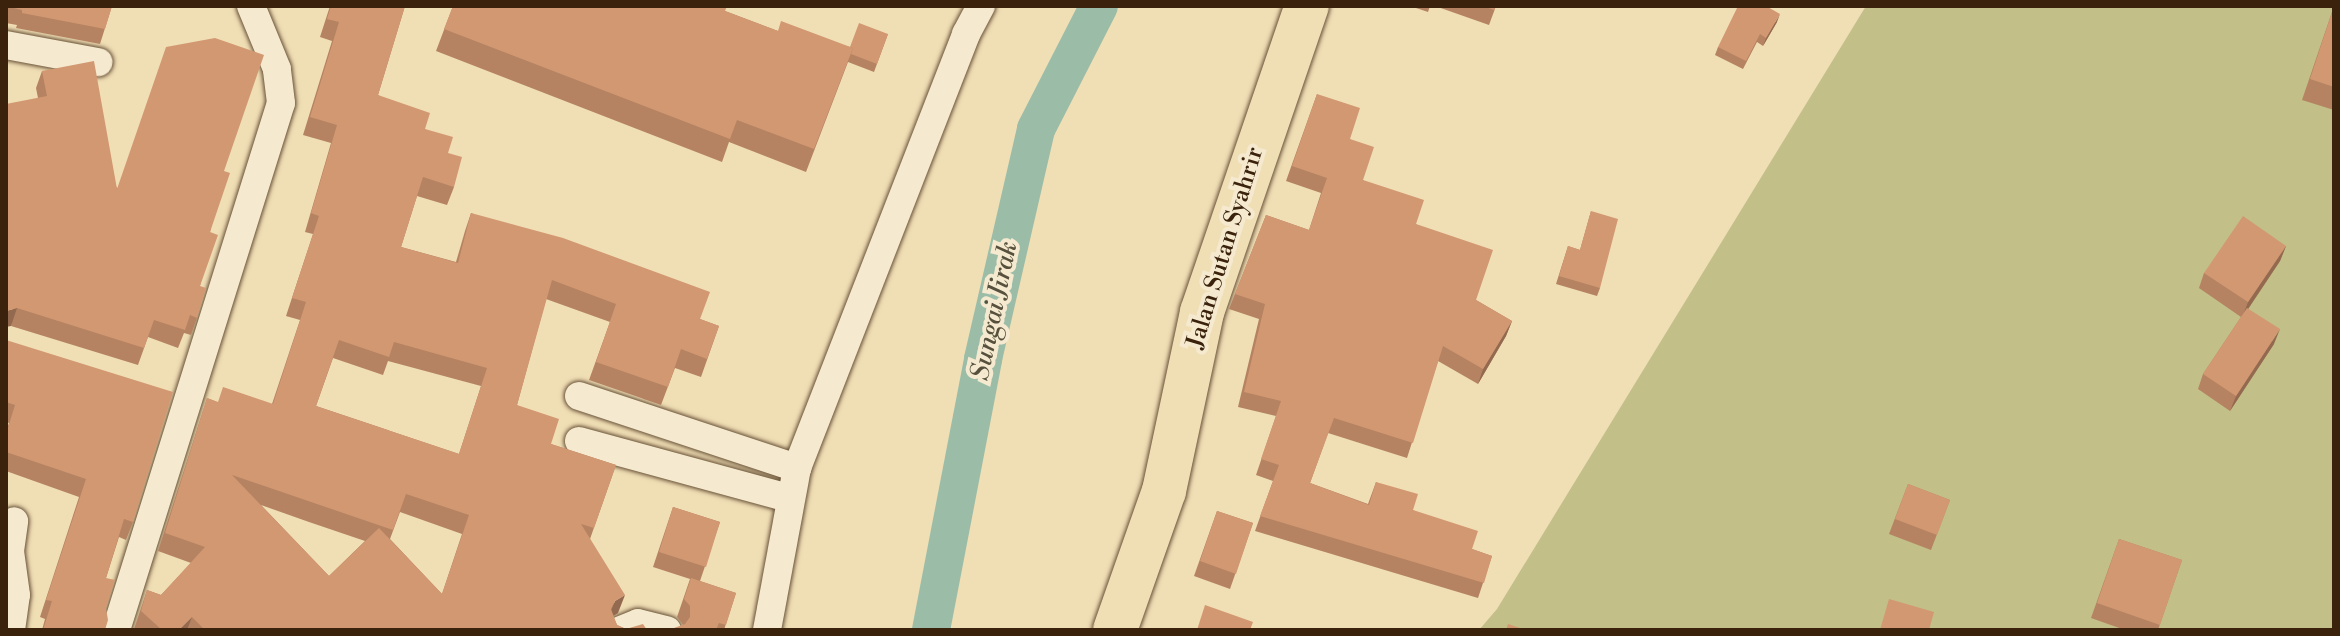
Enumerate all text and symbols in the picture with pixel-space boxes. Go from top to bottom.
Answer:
street label: Jalan Sutan Syahrir [1182,144,1270,352]
water label: Sungai Jirak [965,239,1025,383]

